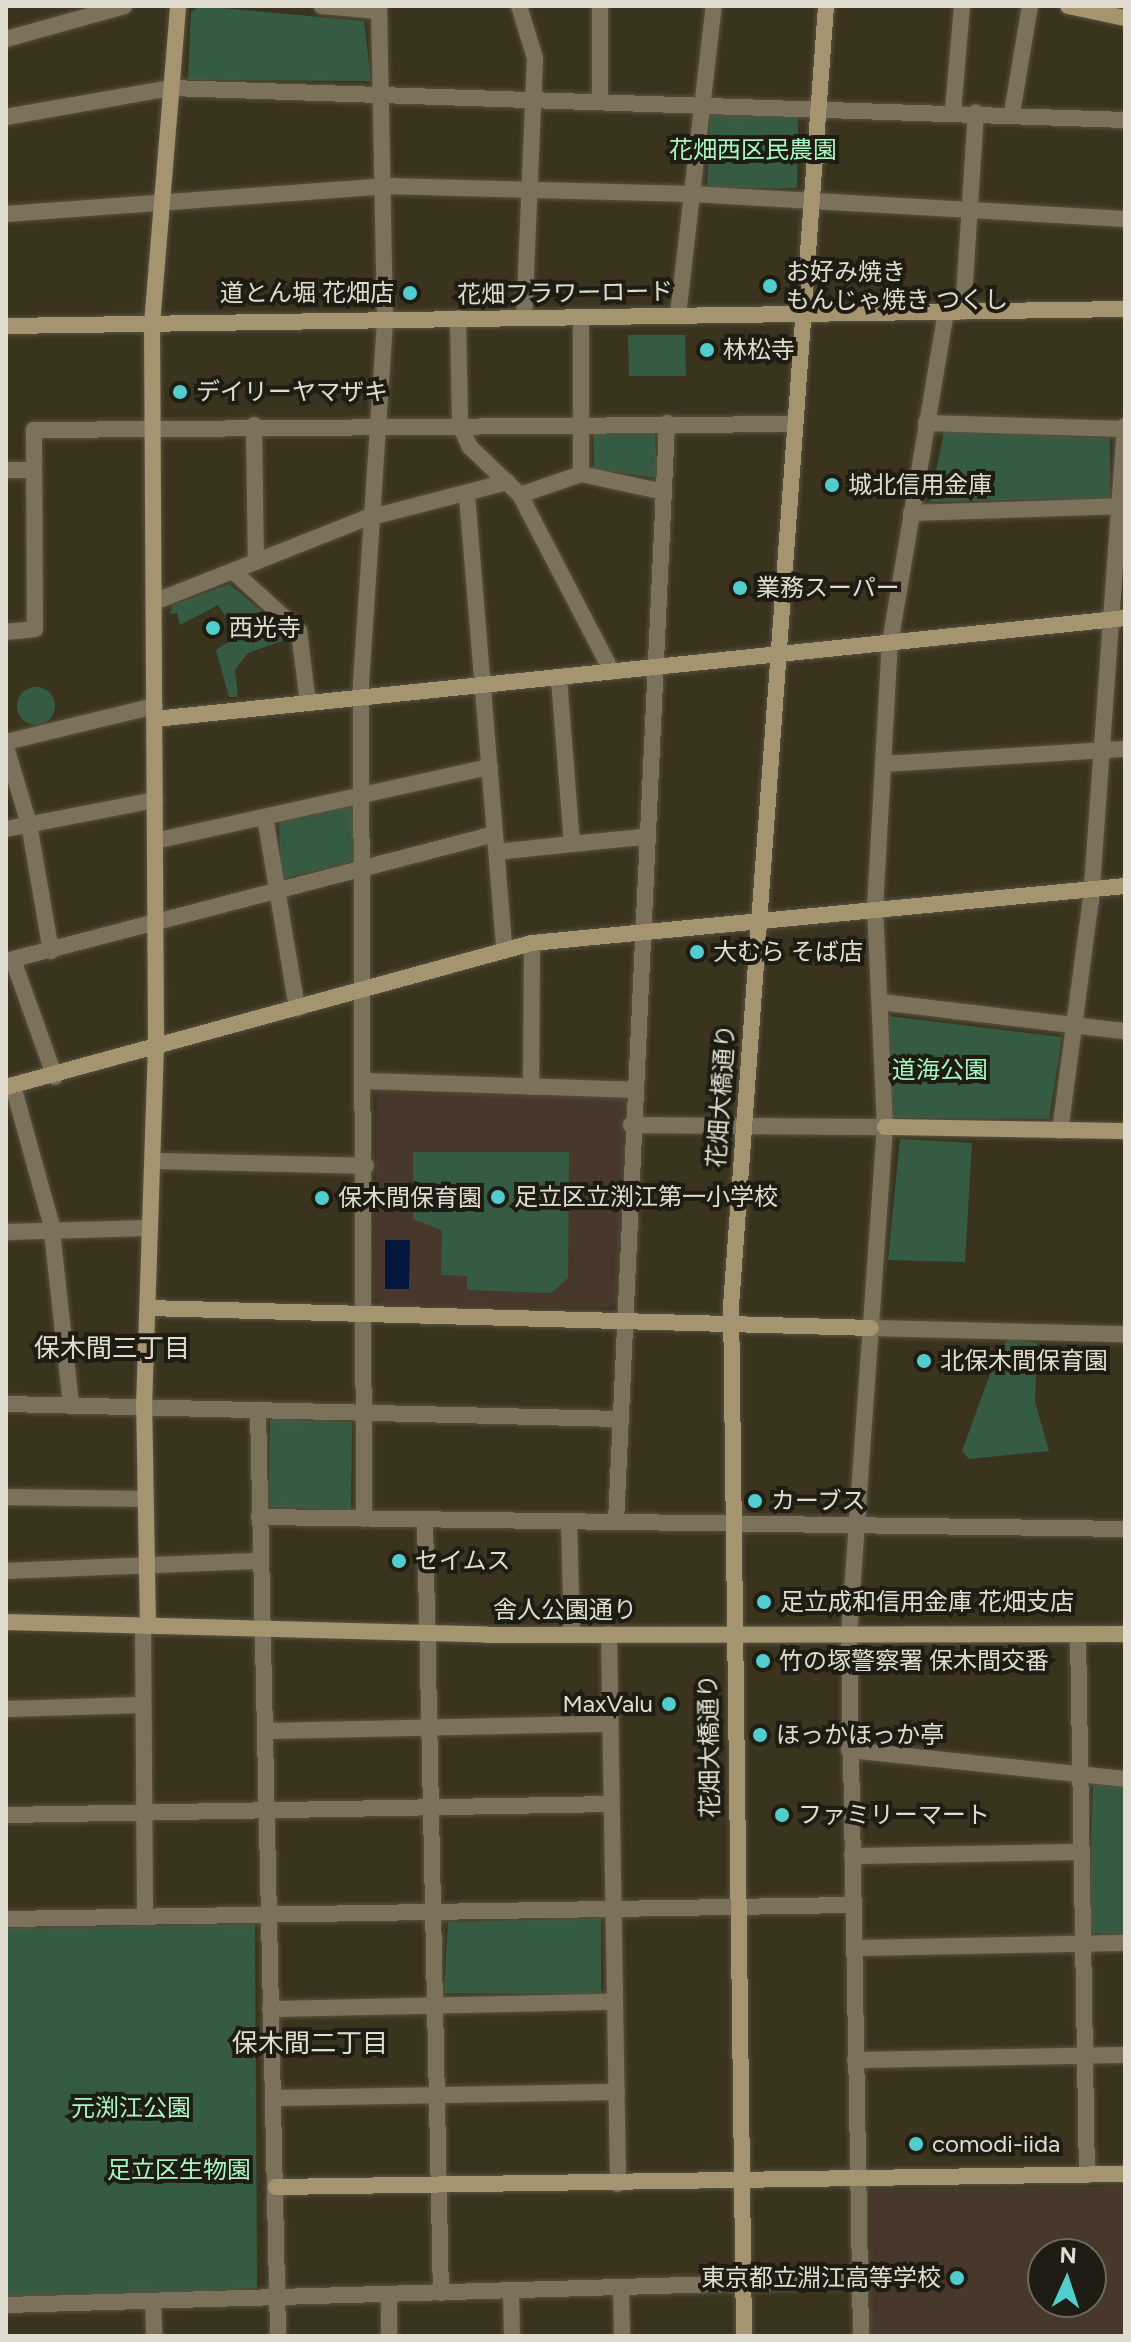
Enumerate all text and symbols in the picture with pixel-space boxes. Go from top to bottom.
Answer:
park label: 花畑西区民農園 [669,136,837,164]
place label: お好み焼き もんじゃ焼き つくし [786,258,1008,314]
street label: 花畑フラワーロード [457,277,673,309]
marker: お好み焼き もんじゃ焼き つくし [761,277,779,295]
place label: 道とん堀 花畑店 [220,279,394,307]
marker: 道とん堀 花畑店 [401,284,419,302]
place label: 林松寺 [723,336,795,364]
marker: 林松寺 [698,341,716,359]
place label: デイリーヤマザキ [196,378,388,406]
marker: デイリーヤマザキ [171,383,189,401]
place label: 城北信用金庫 [848,471,992,499]
marker: 城北信用金庫 [823,476,841,494]
place label: 業務スーパー [756,574,900,602]
marker: 業務スーパー [731,579,749,597]
place label: 西光寺 [229,614,301,642]
marker: 西光寺 [204,619,222,637]
place label: 大むら そば店 [713,938,863,966]
marker: 大むら そば店 [688,943,706,961]
street label: 花畑大橋通り [702,1023,740,1169]
park label: 道海公園 [892,1056,988,1084]
place label: 足立区立渕江第一小学校 [514,1183,778,1211]
place label: 保木間保育園 [338,1184,482,1212]
marker: 足立区立渕江第一小学校 [489,1188,507,1206]
marker: 保木間保育園 [313,1189,331,1207]
district label: 保木間三丁目 [34,1333,190,1365]
place label: 北保木間保育園 [940,1347,1108,1375]
marker: 北保木間保育園 [915,1352,933,1370]
place label: カーブス [771,1487,867,1515]
marker: カーブス [746,1492,764,1510]
place label: セイムス [415,1547,511,1575]
marker: セイムス [390,1552,408,1570]
place label: 足立成和信用金庫 花畑支店 [780,1588,1074,1616]
marker: 足立成和信用金庫 花畑支店 [755,1593,773,1611]
street label: 舎人公園通り [493,1596,637,1624]
place label: 竹の塚警察署 保木間交番 [779,1647,1049,1675]
marker: 竹の塚警察署 保木間交番 [754,1652,772,1670]
street label: 花畑大橋通り [693,1674,725,1818]
place label: MaxValu [562,1690,653,1718]
marker: MaxValu [660,1695,678,1713]
place label: ほっかほっか亭 [776,1721,944,1749]
marker: ほっかほっか亭 [751,1726,769,1744]
place label: ファミリーマート [798,1801,990,1829]
marker: ファミリーマート [773,1806,791,1824]
district label: 保木間二丁目 [232,2028,388,2060]
park label: 元渕江公園 [71,2094,191,2122]
place label: comodi-iida [932,2130,1060,2158]
marker: comodi-iida [907,2135,925,2153]
park label: 足立区生物園 [107,2156,251,2184]
north arrow [1027,2238,1107,2318]
text: N [1059,2242,1077,2269]
place label: 東京都立淵江高等学校 [701,2264,941,2292]
marker: 東京都立淵江高等学校 [948,2269,966,2287]

